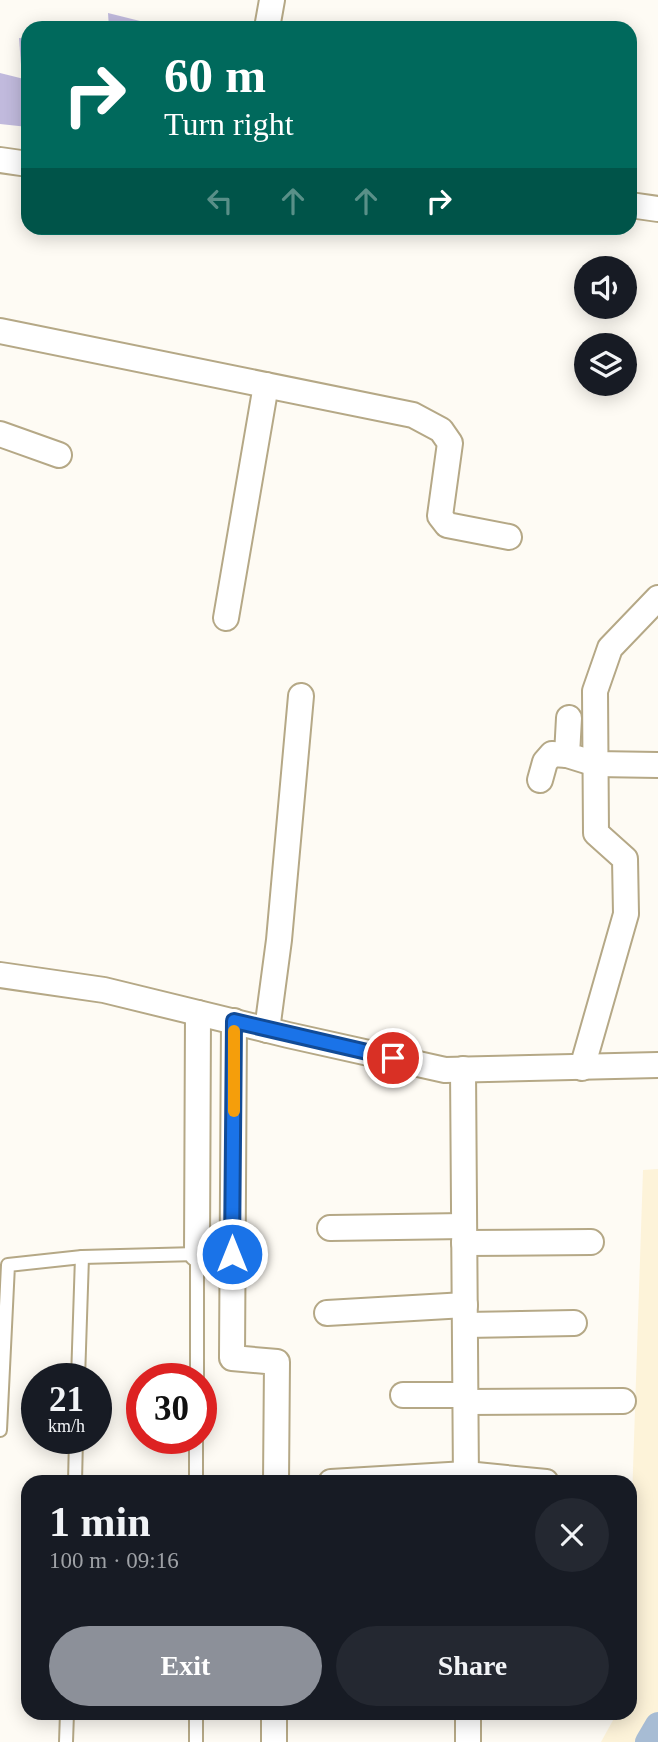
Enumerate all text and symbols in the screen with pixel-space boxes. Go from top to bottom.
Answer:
text: 60 m [164,48,266,103]
icon: right [49,49,140,140]
text: Turn right [164,106,294,142]
icon: left [201,182,239,220]
icon: ahead [274,182,312,220]
icon: ahead [347,182,385,220]
icon: right [420,182,458,220]
map controls [574,256,637,396]
button: sound [574,256,637,319]
button: layers [574,333,637,396]
pin [363,1028,423,1088]
icon: arrive [374,1039,412,1077]
position arrow [195,1217,269,1291]
speed limit sign: 30 [126,1363,217,1454]
text: 21 [49,1380,84,1419]
text: km/h [48,1416,85,1436]
button: close [535,1498,609,1572]
text: 1 min [49,1499,151,1545]
text: 100 m · 09:16 [49,1548,179,1573]
button: Exit [49,1626,322,1706]
button: Share [336,1626,609,1706]

